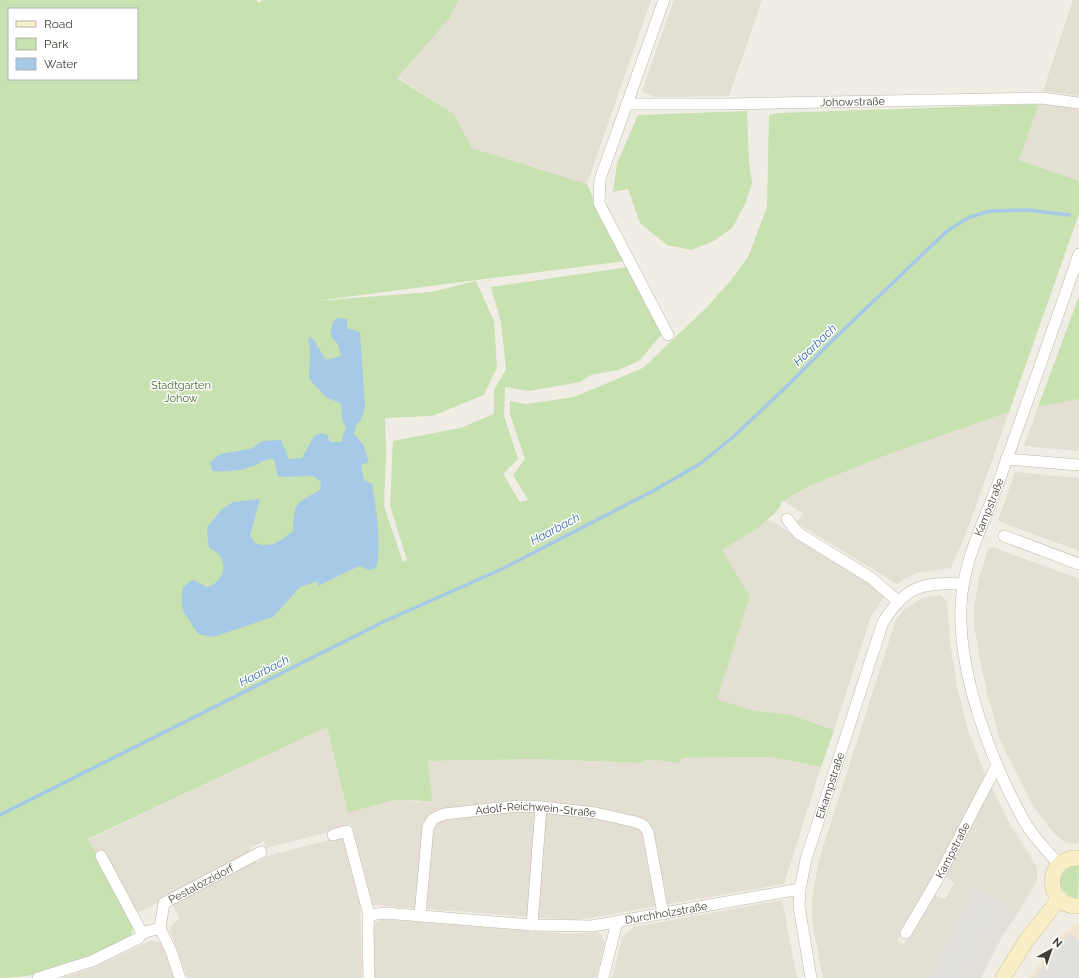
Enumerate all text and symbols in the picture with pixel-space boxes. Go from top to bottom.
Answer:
legend [8,8,138,80]
text: Road [44,17,73,31]
text: Park [44,37,69,51]
text: Water [44,57,78,71]
street label: Johowstraße [820,95,886,109]
water label: Haarbach [791,321,840,369]
park label: Stadtgarten Johow [151,379,211,405]
street label: Kampstraße [972,476,1007,538]
water label: Haarbach [528,510,582,548]
water label: Haarbach [237,652,292,690]
street label: Eikampstraße [814,750,847,820]
street label: Adolf-Reichwein-Straße [475,800,597,820]
street label: Kampstraße [933,820,973,881]
street label: Pestalozzidorf [166,861,236,906]
street label: Durchholzstraße [624,900,709,927]
north arrow [1031,930,1071,970]
text: N [1050,935,1065,950]

